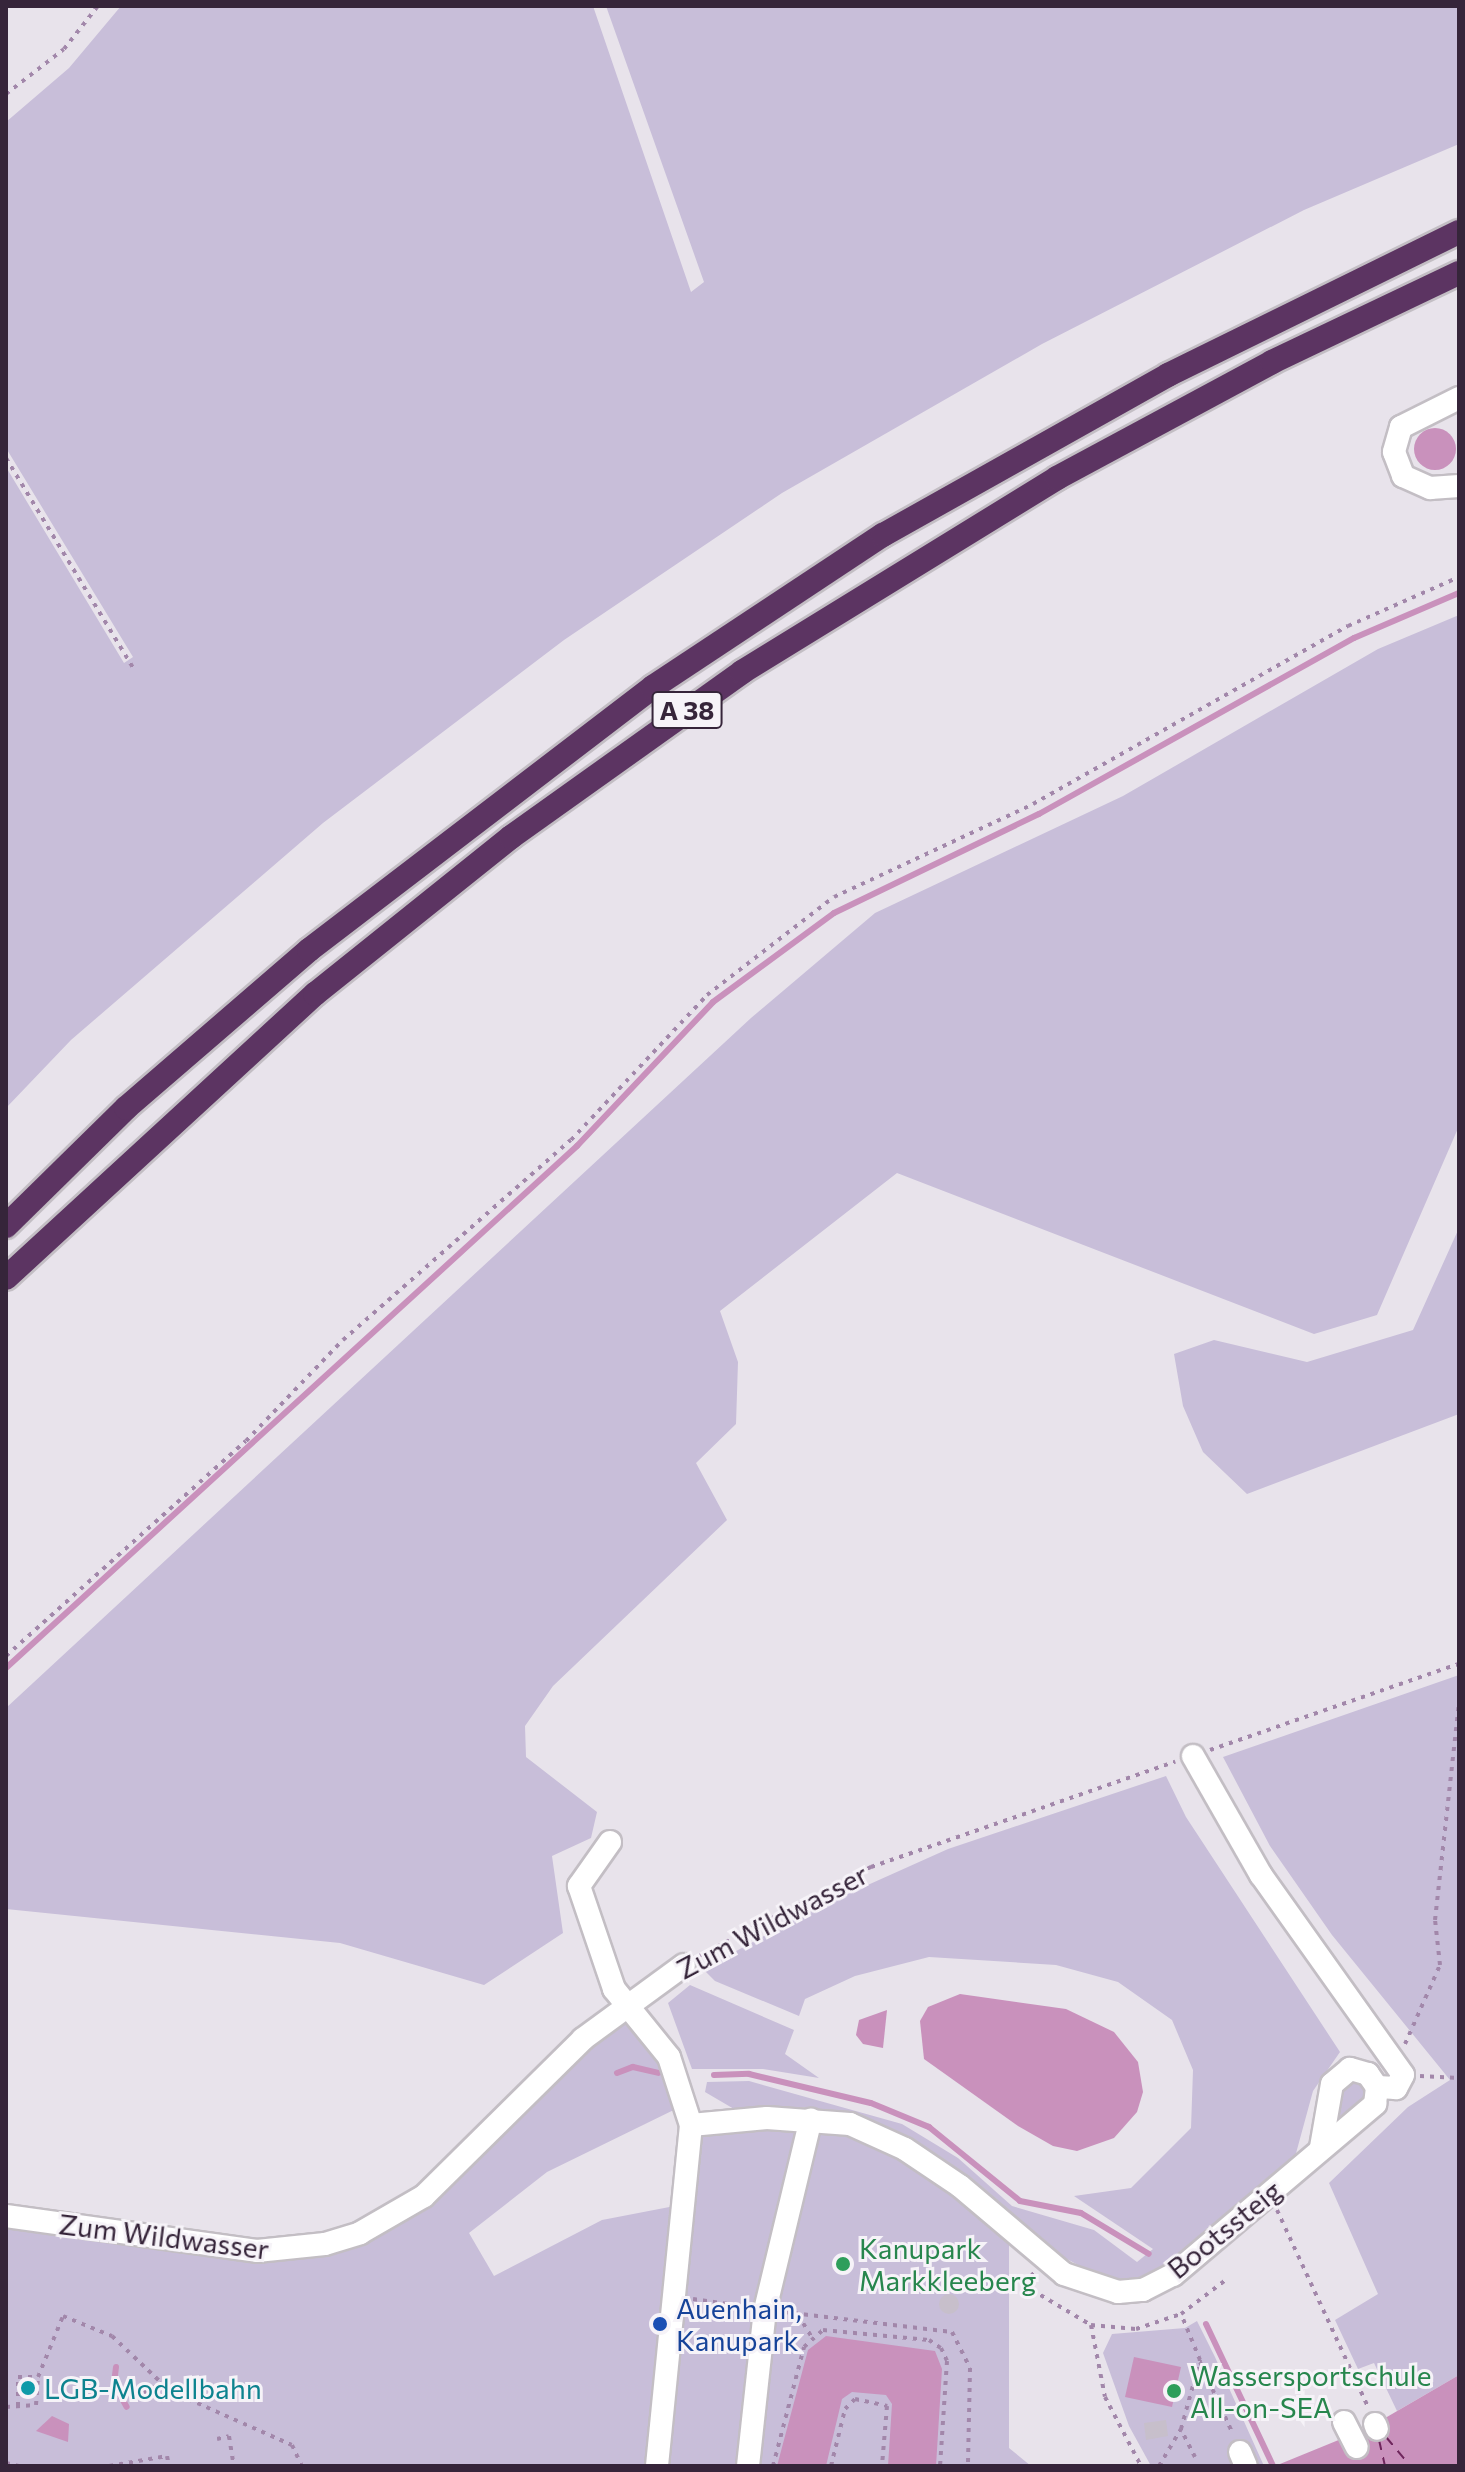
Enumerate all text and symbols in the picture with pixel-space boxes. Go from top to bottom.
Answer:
road number: A 38 [651,688,723,732]
street label: Zum Wildwasser [671,1857,873,1985]
street label: Bootssteig [1160,2173,1288,2285]
street label: Zum Wildwasser [57,2206,271,2266]
place label: Kanupark Markkleeberg [859,2231,1036,2297]
marker: Kanupark Markkleeberg [834,2255,852,2273]
place label: Auenhain, Kanupark [676,2291,802,2357]
marker: Auenhain, Kanupark [651,2315,669,2333]
place label: Wassersportschule All-on-SEA [1190,2358,1431,2424]
place label: LGB-Modellbahn [44,2371,262,2405]
marker: LGB-Modellbahn [19,2379,37,2397]
marker: Wassersportschule All-on-SEA [1165,2382,1183,2400]

